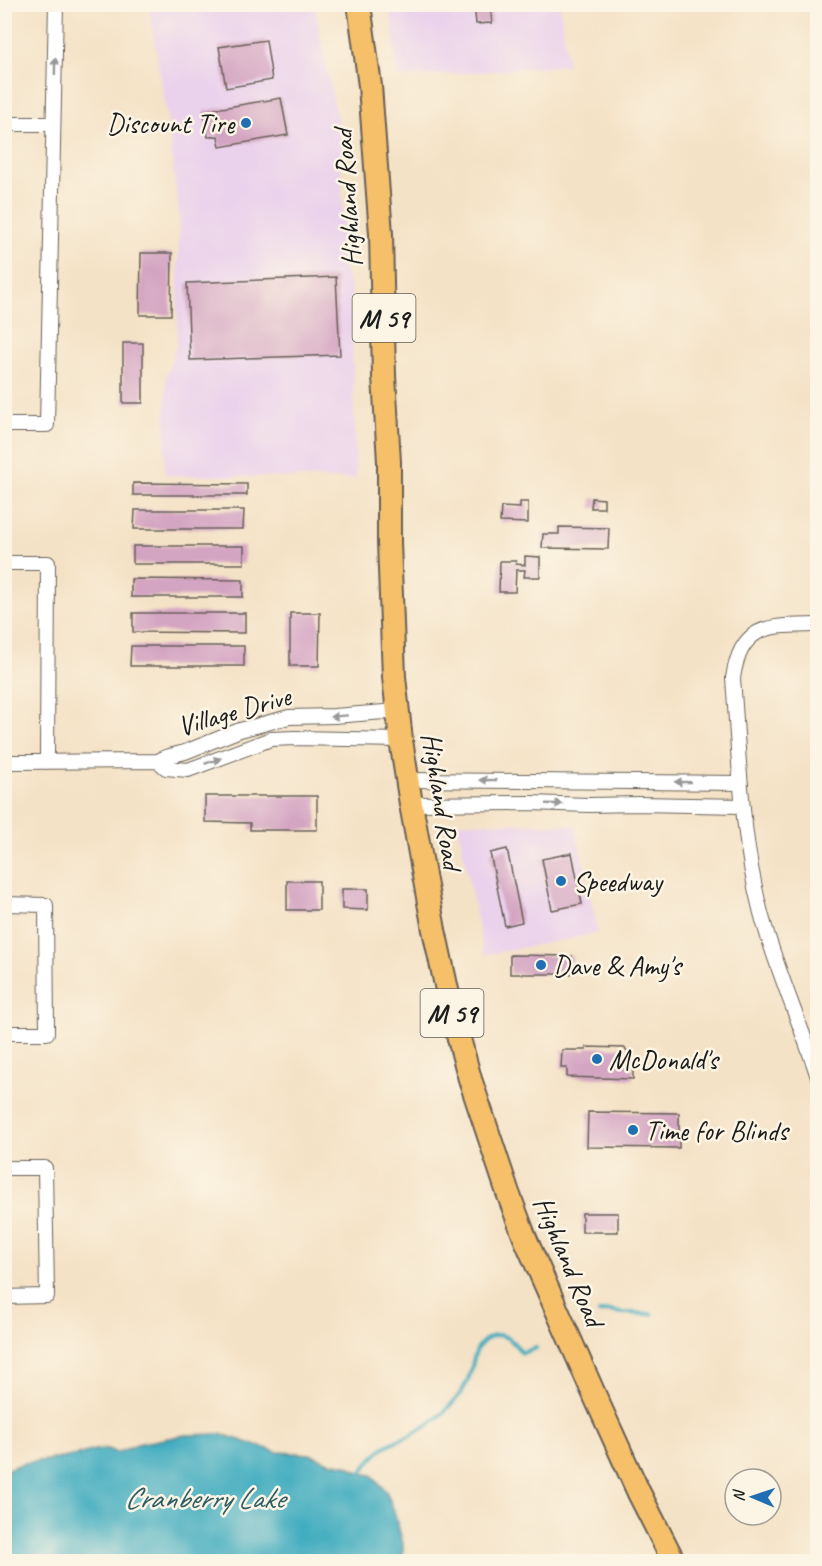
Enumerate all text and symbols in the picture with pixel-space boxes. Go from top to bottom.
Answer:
one-way arrow [50,56,59,75]
place label: Discount Tire [107,106,236,141]
marker: Discount Tire [239,116,253,130]
street label: Highland Road [324,124,369,268]
road number: M 59 [352,294,416,342]
street label: Village Drive [174,678,296,744]
one-way arrow [329,711,348,720]
street label: Highland Road [414,730,471,876]
one-way arrow [204,756,222,766]
one-way arrow [478,775,497,785]
one-way arrow [673,777,692,787]
one-way arrow [544,800,563,809]
place label: Speedway [573,864,664,899]
marker: Speedway [554,874,568,888]
place label: Dave & Amy's [553,948,683,983]
marker: Dave & Amy's [534,958,548,972]
road number: M 59 [420,989,484,1037]
place label: McDonald's [609,1042,720,1077]
marker: McDonald's [590,1052,604,1066]
place label: Time for Blinds [645,1113,790,1148]
marker: Time for Blinds [626,1123,640,1137]
street label: Highland Road [526,1191,614,1335]
north arrow [723,1467,783,1527]
water label: Cranberry Lake [124,1479,288,1517]
text: N [729,1488,749,1502]

